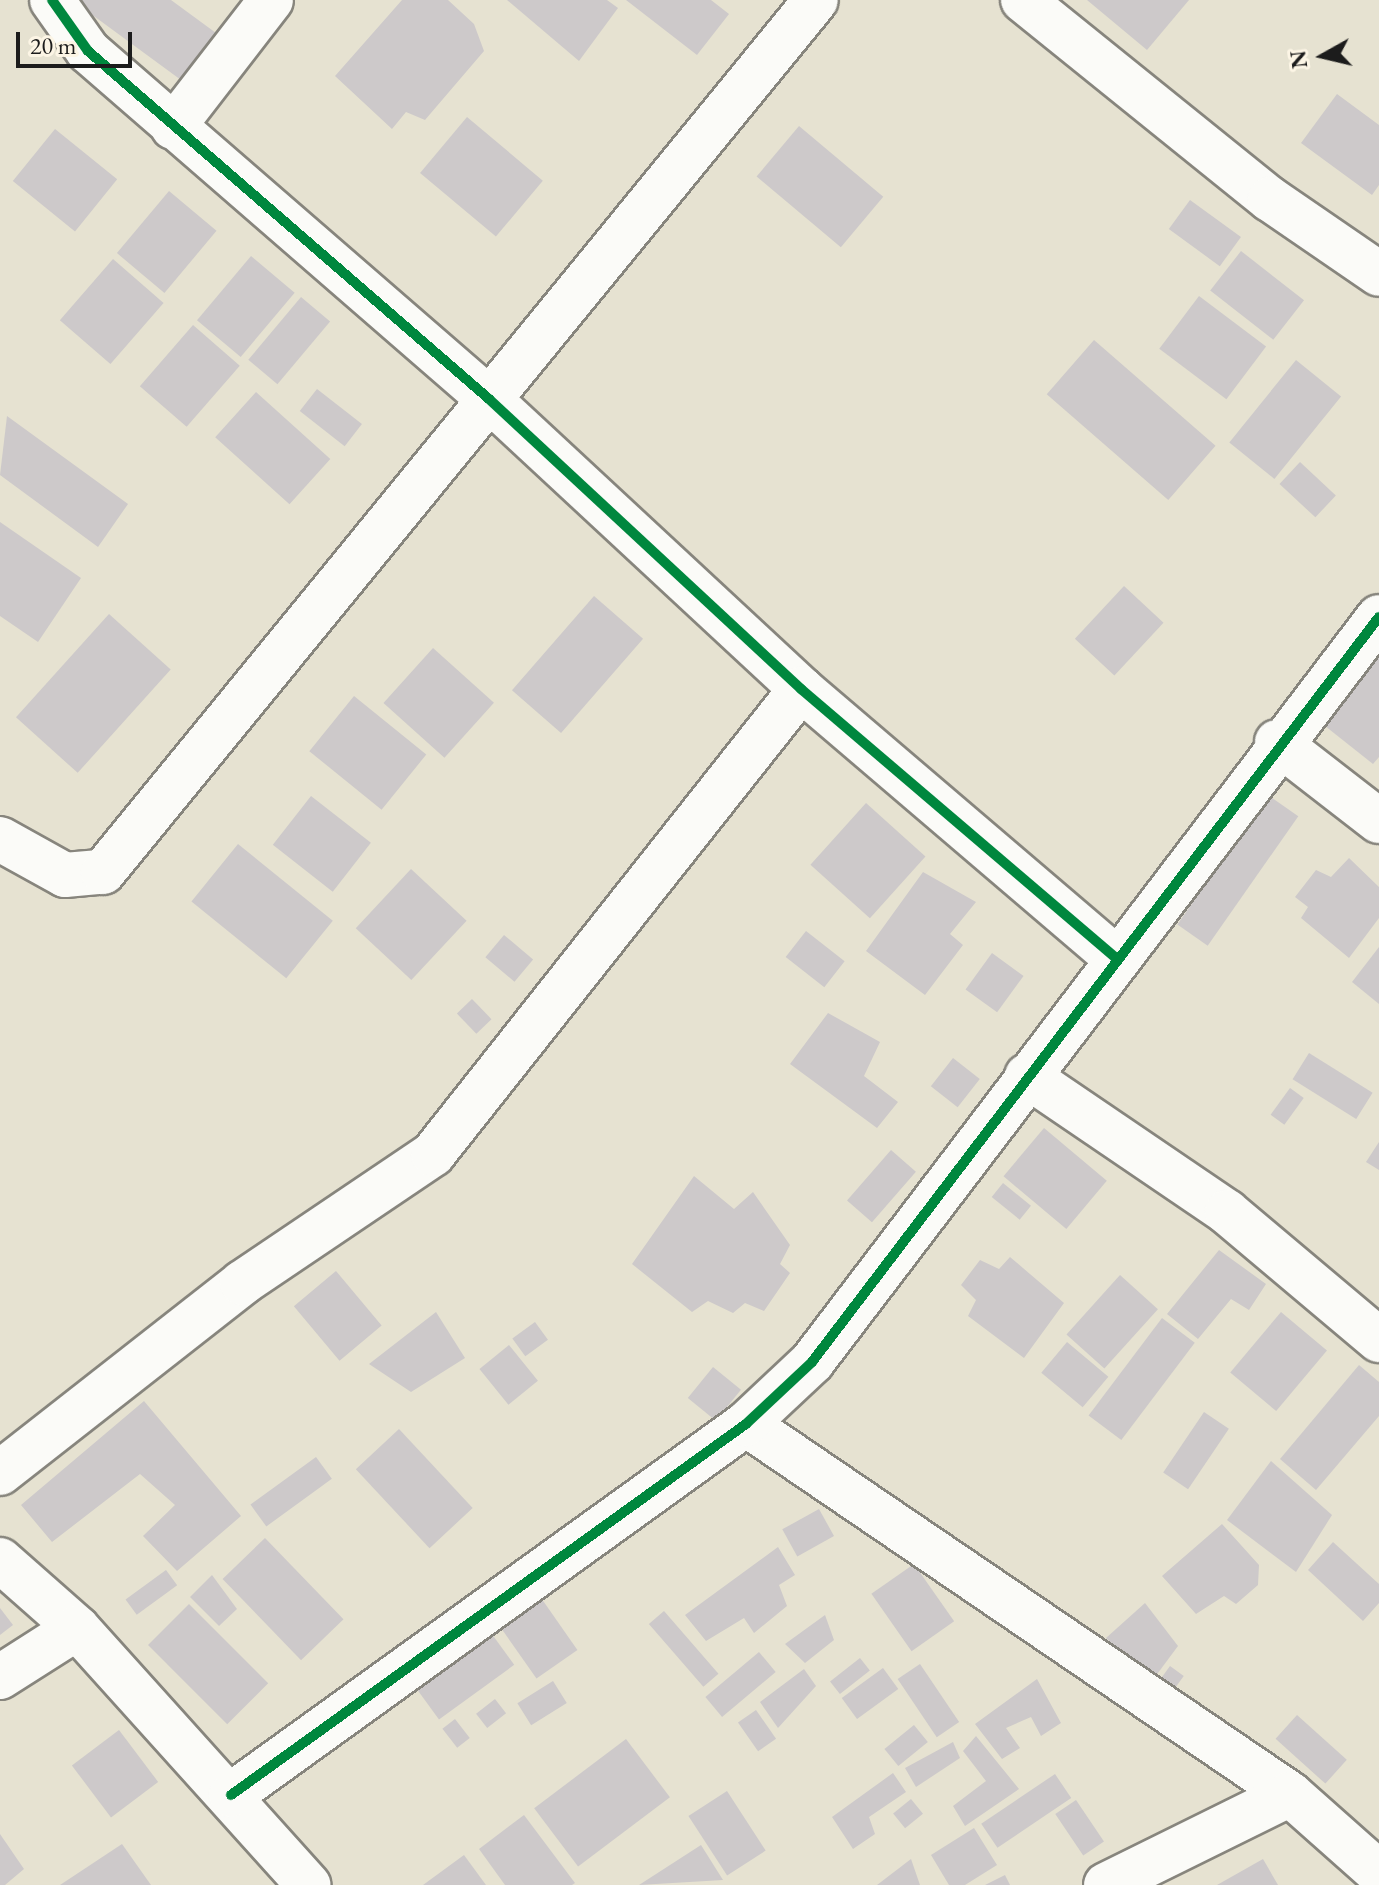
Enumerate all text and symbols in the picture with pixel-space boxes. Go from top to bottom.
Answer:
scale bar [20,16,136,66]
north arrow [1283,16,1363,96]
text: 20 m [30,30,77,61]
text: N [1283,49,1314,70]

